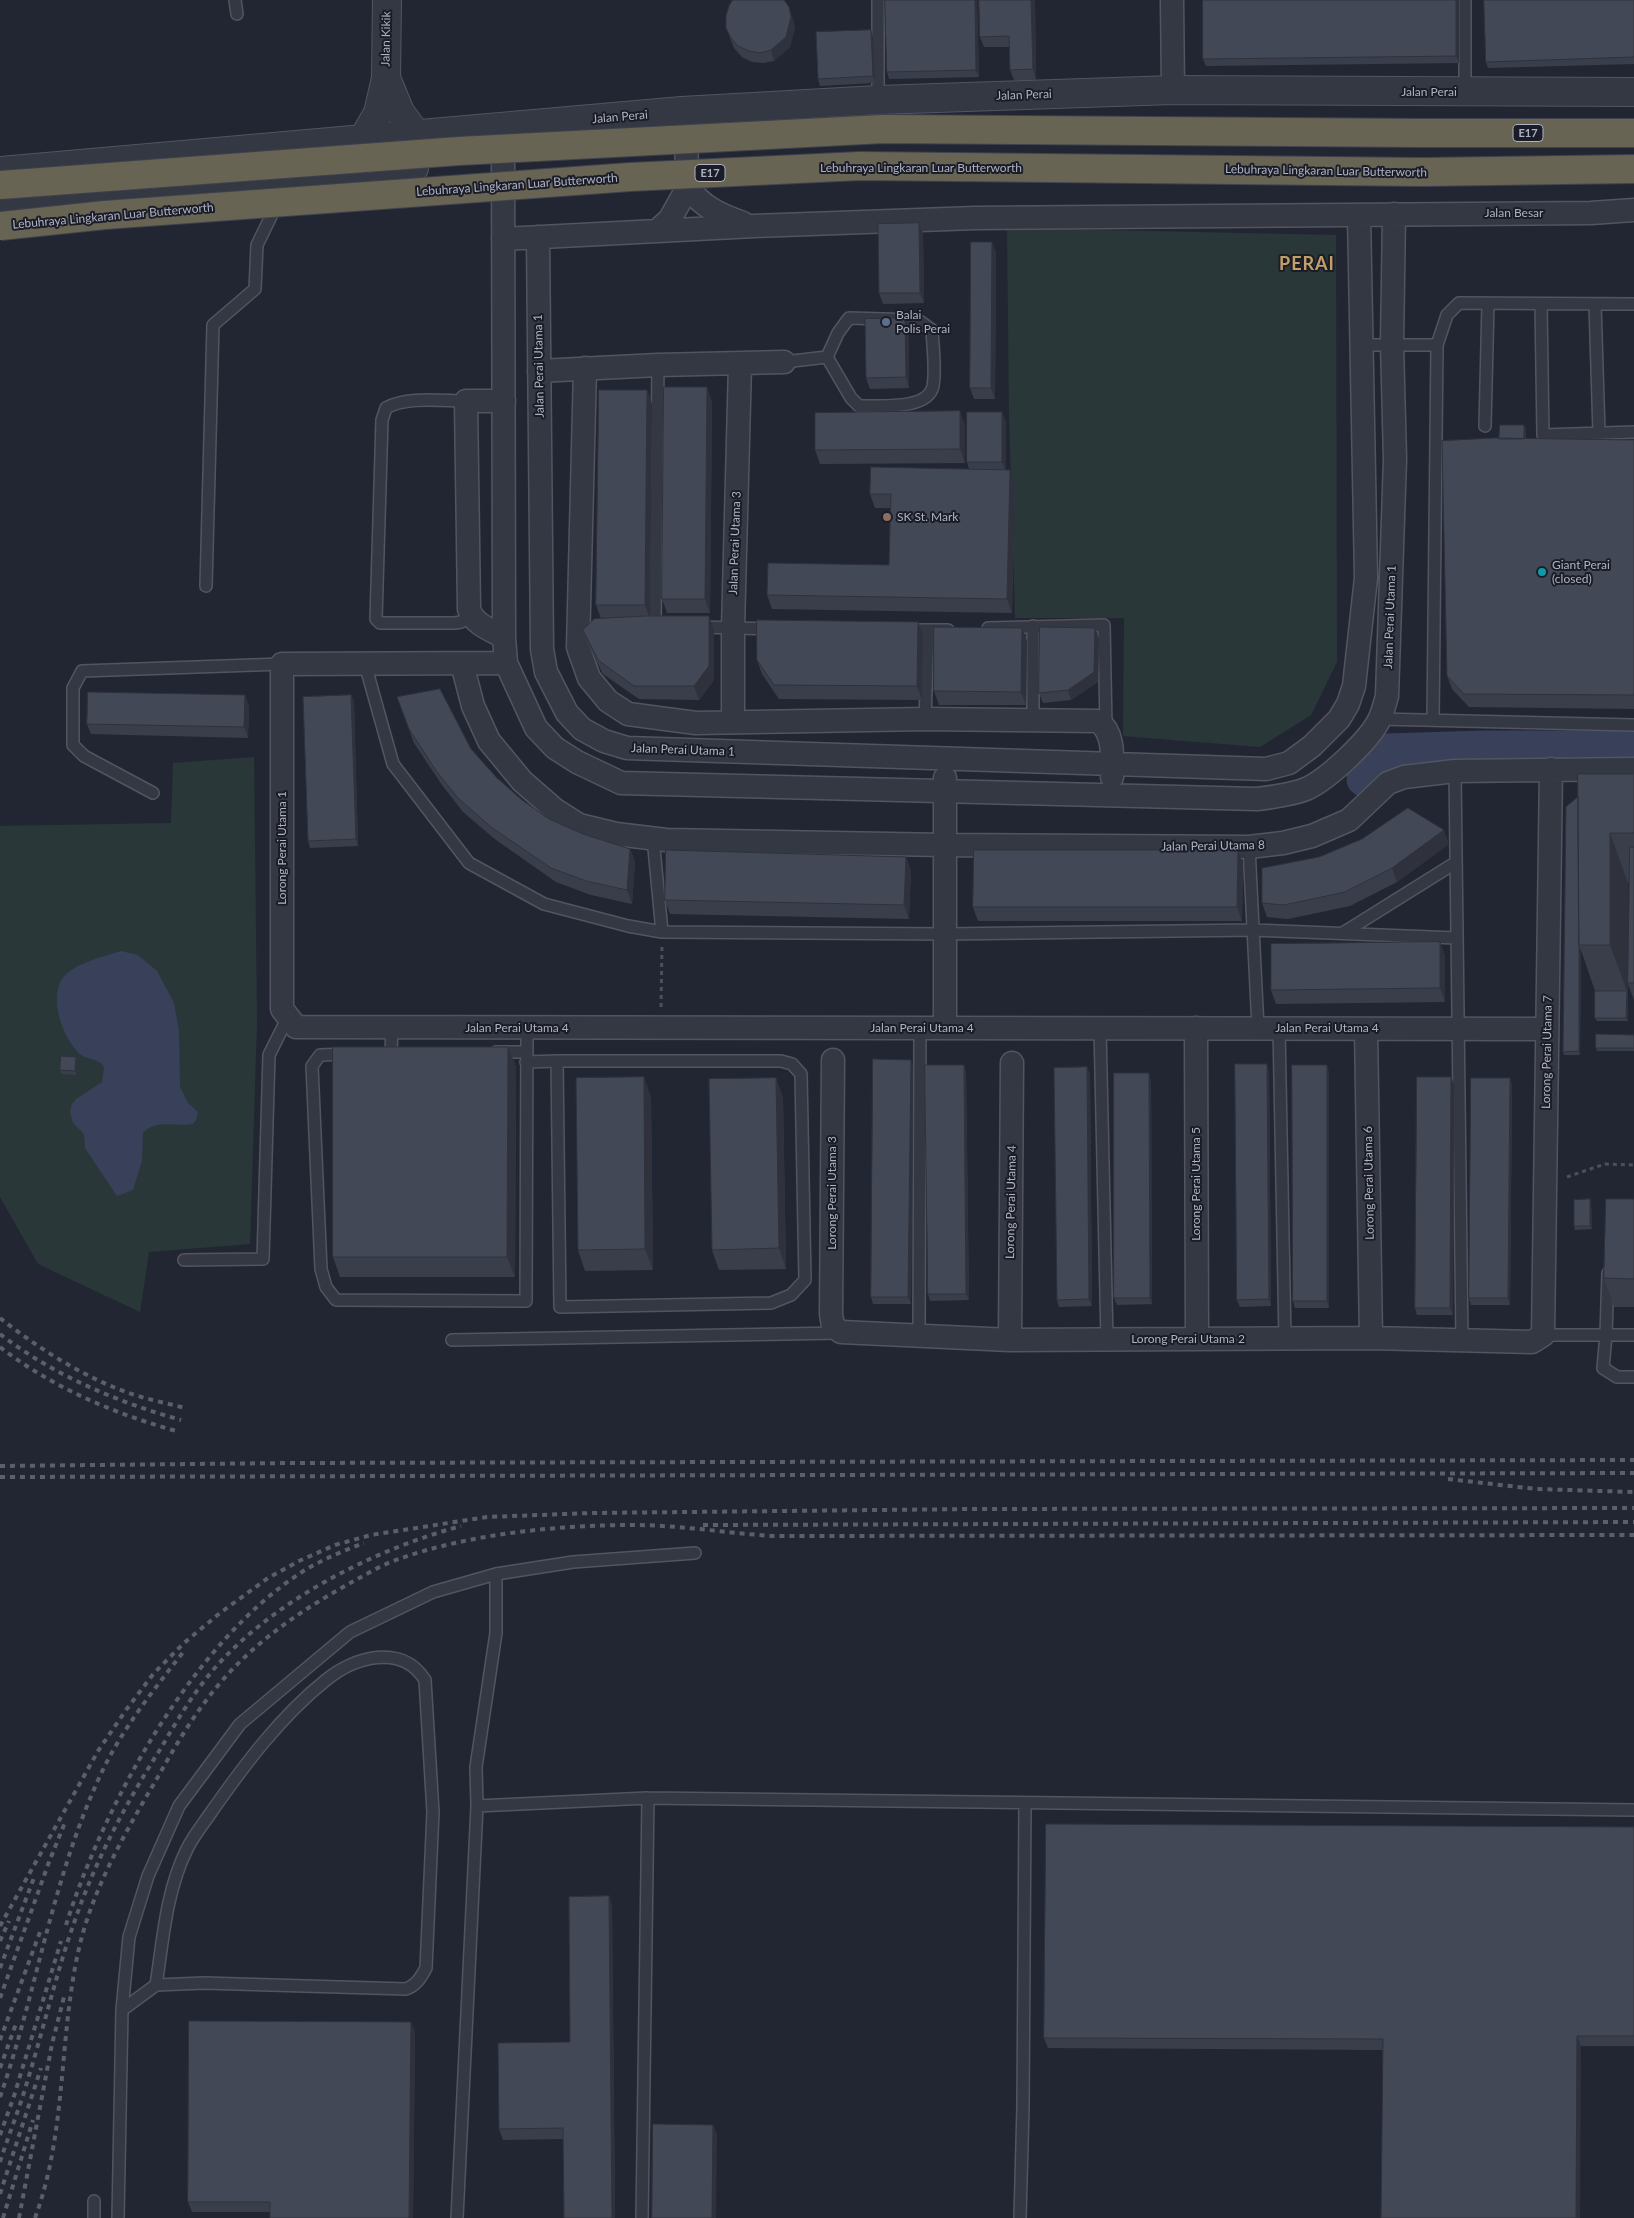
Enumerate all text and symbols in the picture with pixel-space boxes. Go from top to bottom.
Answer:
street label: Jalan Kikik [378,11,394,67]
street label: Jalan Perai [1401,85,1457,99]
street label: Jalan Perai [996,87,1052,103]
street label: Jalan Perai [592,107,648,127]
road number: E17 [1513,125,1543,142]
street label: Lebuhraya Lingkaran Luar Butterworth [820,161,1022,175]
street label: Lebuhraya Lingkaran Luar Butterworth [1225,162,1427,180]
road number: E17 [695,164,725,182]
street label: Lebuhraya Lingkaran Luar Butterworth [416,171,618,199]
street label: Lebuhraya Lingkaran Luar Butterworth [12,200,214,232]
street label: Jalan Besar [1485,206,1543,220]
district label: PERAI [1278,253,1336,275]
place label: Balai Polis Perai [896,308,950,336]
street label: Jalan Perai Utama 1 [531,314,547,418]
marker: Balai Polis Perai [880,316,892,328]
street label: Jalan Perai Utama 3 [726,491,744,595]
place label: SK St. Mark [897,510,958,524]
marker: SK St. Mark [881,511,893,523]
place label: Giant Perai (closed) [1552,558,1610,586]
street label: Jalan Perai Utama 1 [1381,565,1399,669]
marker: Giant Perai (closed) [1536,566,1548,578]
street label: Jalan Perai Utama 1 [631,741,735,759]
street label: Lorong Perai Utama 1 [275,791,289,905]
street label: Jalan Perai Utama 8 [1161,838,1265,854]
street label: Lorong Perai Utama 7 [1539,995,1555,1109]
street label: Jalan Perai Utama 4 [465,1021,569,1035]
street label: Jalan Perai Utama 4 [870,1021,974,1035]
street label: Jalan Perai Utama 4 [1275,1021,1379,1035]
street label: Lorong Perai Utama 6 [1361,1126,1377,1240]
street label: Lorong Perai Utama 5 [1189,1127,1203,1241]
street label: Lorong Perai Utama 3 [825,1136,839,1250]
street label: Lorong Perai Utama 4 [1003,1145,1019,1259]
street label: Lorong Perai Utama 2 [1131,1332,1245,1346]

